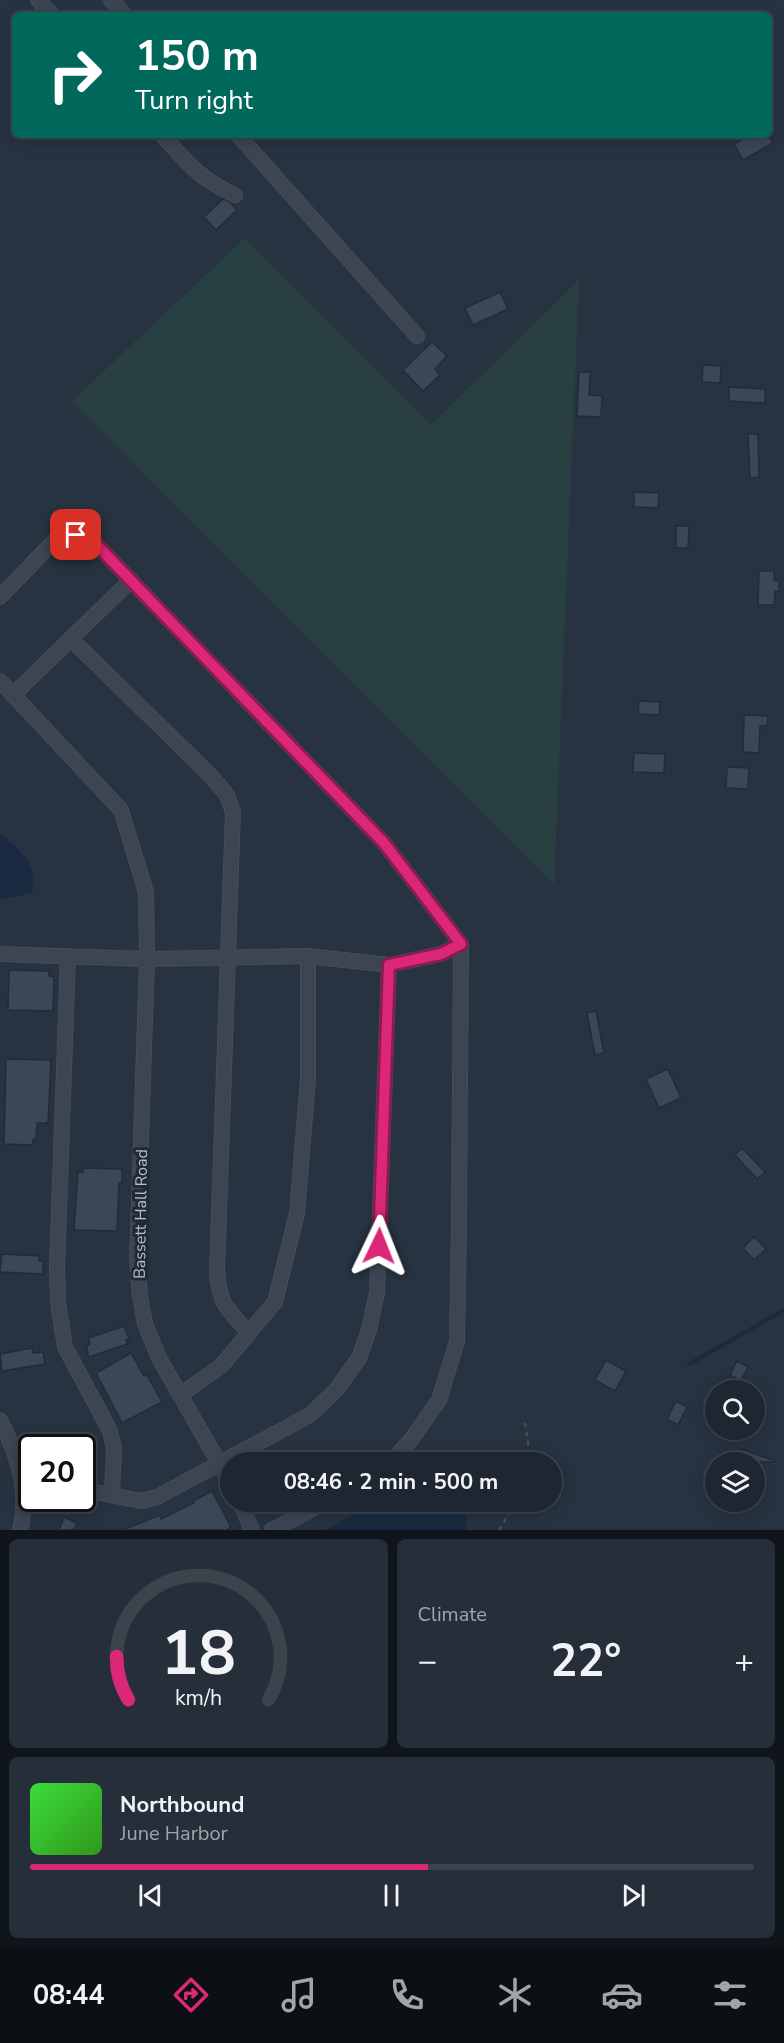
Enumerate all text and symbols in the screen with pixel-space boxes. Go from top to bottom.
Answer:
text: 150 m [135,28,259,85]
icon: right [36,36,114,114]
text: Turn right [135,82,253,119]
pin [50,509,101,560]
icon: arrive [59,518,92,551]
street label: Bassett Hall Road [129,1149,153,1279]
position arrow [347,1214,411,1278]
map controls [705,1380,765,1512]
button: search [705,1380,765,1440]
speed limit sign: 20 [18,1434,96,1512]
button: layers [705,1452,765,1512]
text: 08:46 · 2 min · 500 m [284,1467,498,1497]
text: Climate [418,1601,487,1628]
text: 18 [161,1611,236,1696]
text: 22° [550,1631,621,1692]
text: − [418,1639,437,1684]
text: + [734,1639,754,1684]
text: km/h [175,1684,222,1714]
text: Northbound [120,1790,244,1820]
text: June Harbor [120,1820,228,1847]
icon: previous [134,1879,167,1912]
icon: pause [375,1879,408,1912]
icon: next [617,1879,650,1912]
icon: directions [170,1974,212,2016]
icon: music [278,1974,320,2016]
icon: phone [386,1974,428,2016]
icon: climate [494,1974,536,2016]
icon: car [601,1974,643,2016]
icon: filters [709,1974,751,2016]
text: 08:44 [33,1977,104,2014]

